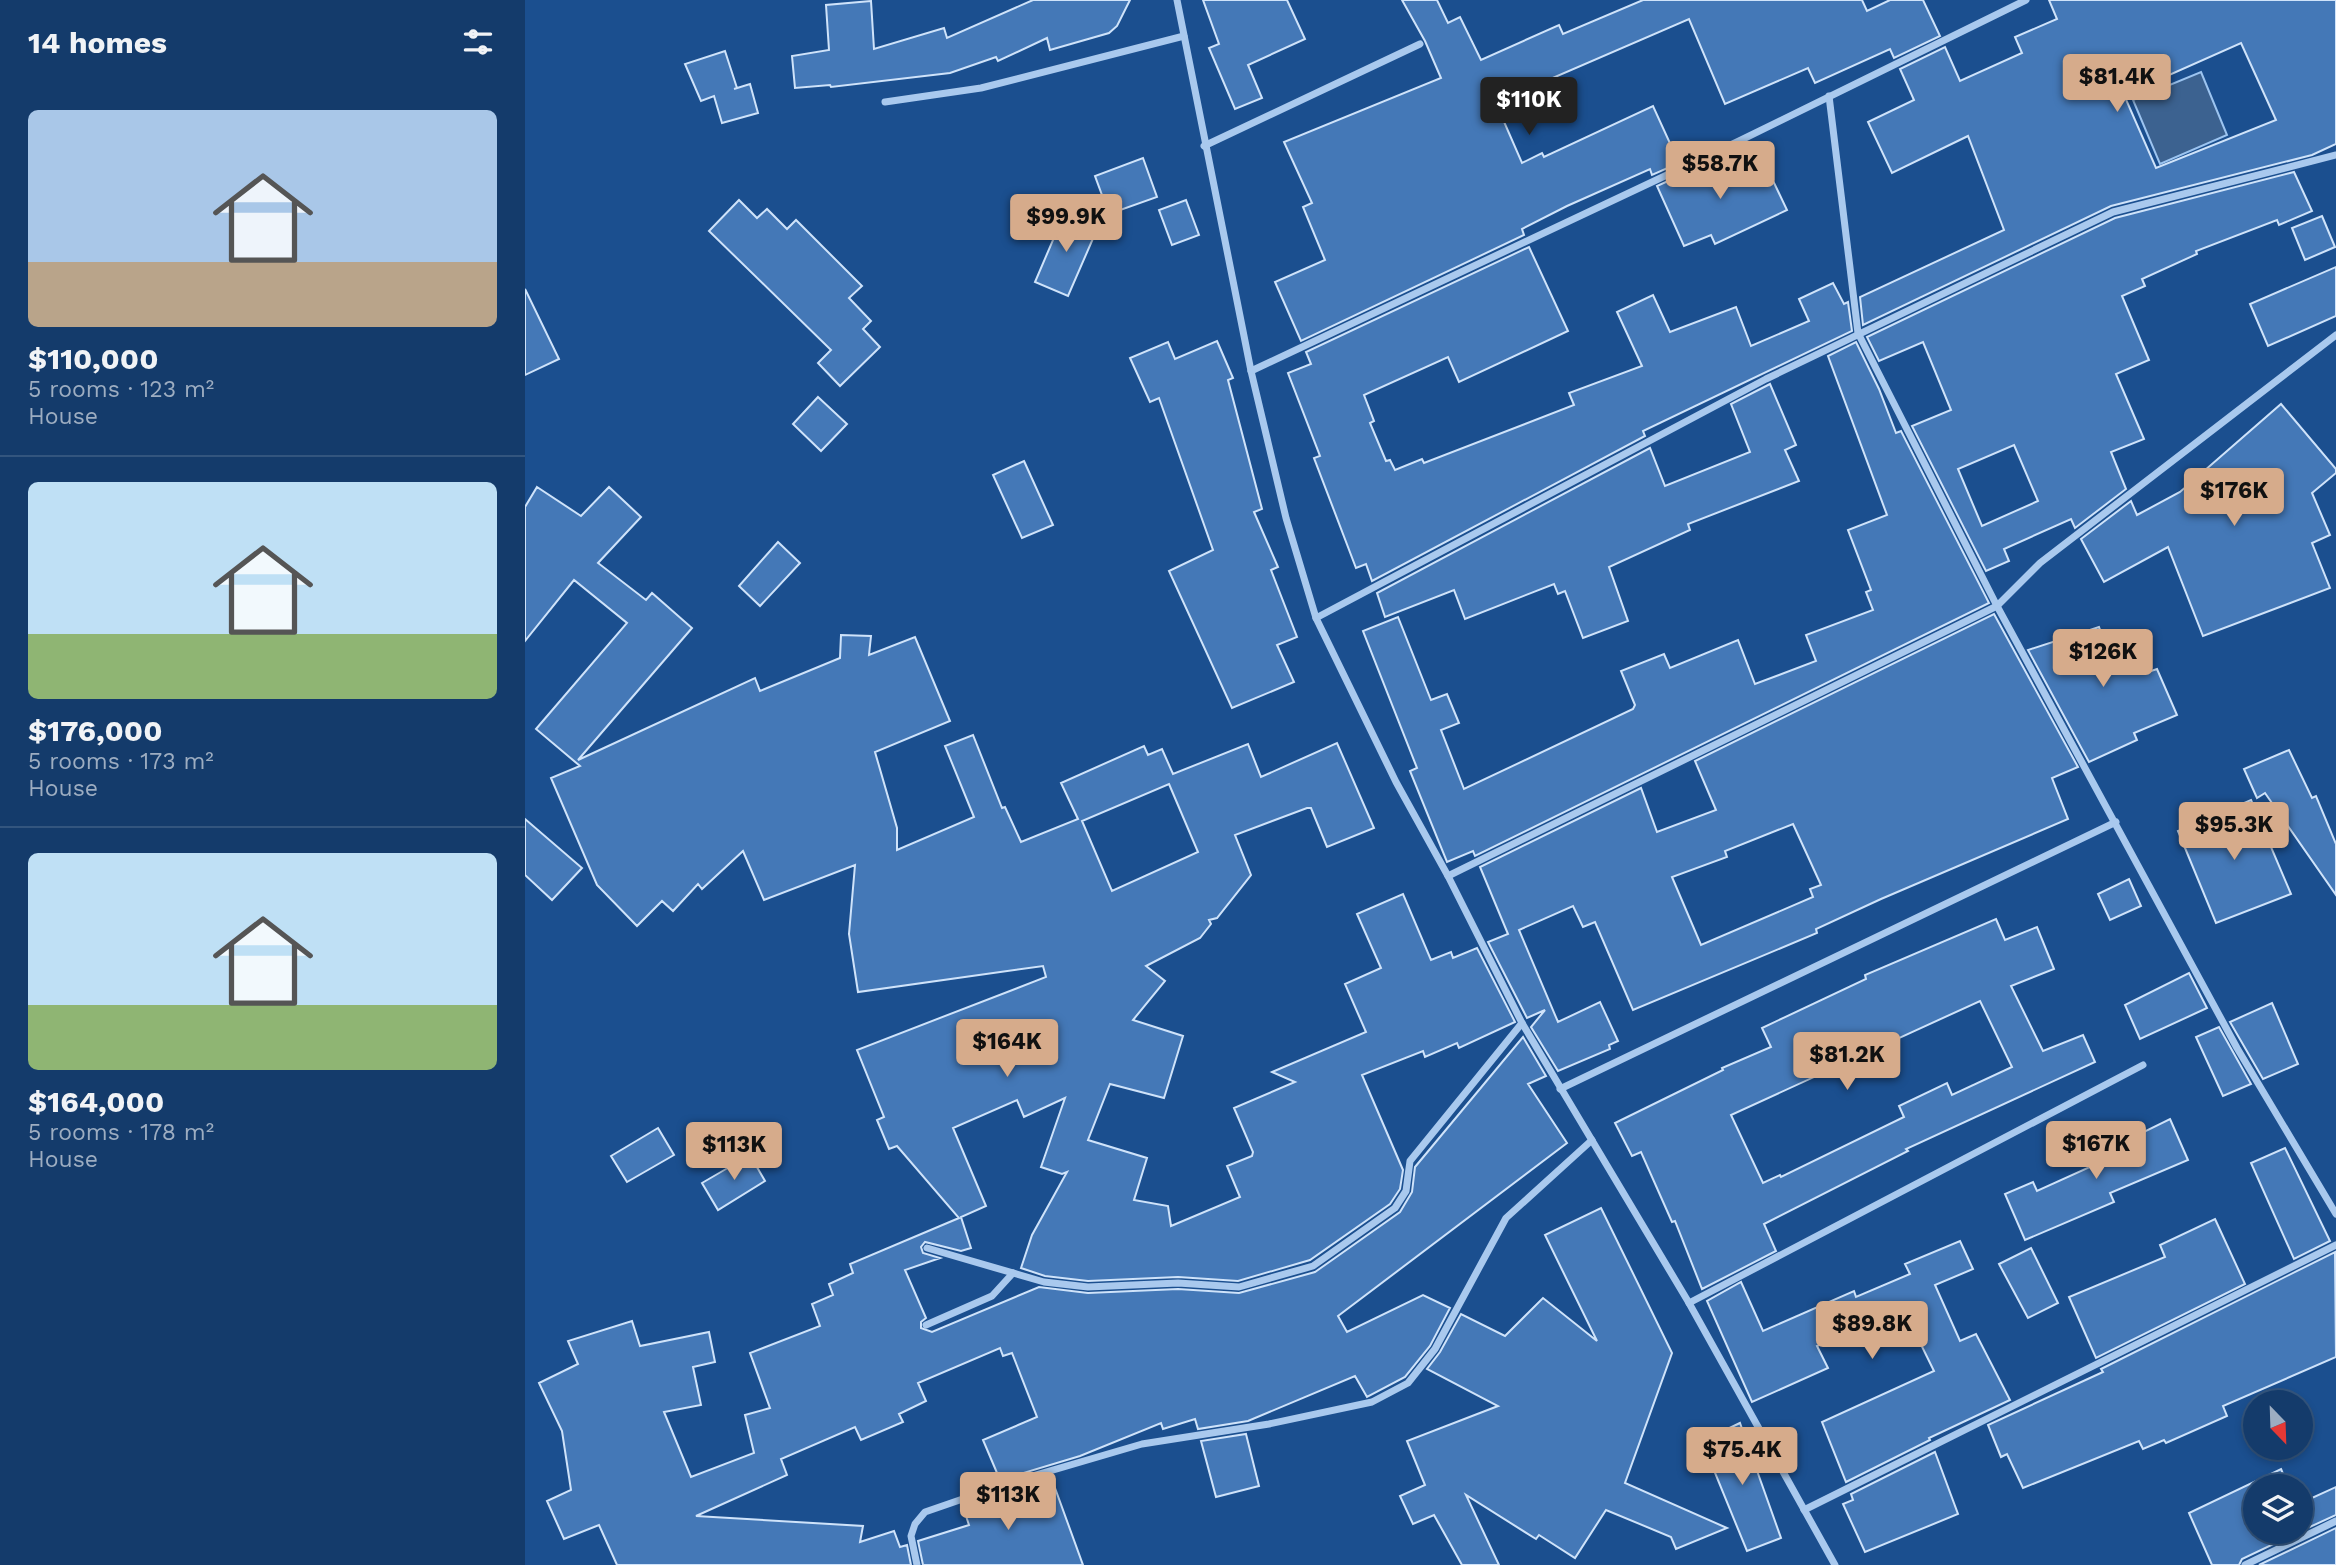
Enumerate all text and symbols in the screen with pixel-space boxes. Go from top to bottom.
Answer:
icon: filters [459,23,497,61]
text: 14 homes [28,25,167,60]
pin: $81.4K [2060,54,2174,114]
text: $81.4K [2079,63,2155,90]
pin: $110K [1480,78,1578,137]
text: $110K [1496,86,1562,113]
pin: $58.7K [1663,142,1777,201]
text: $58.7K [1682,150,1758,177]
icon: home [200,155,326,281]
pin: $99.9K [1009,194,1123,254]
text: $99.9K [1026,203,1106,230]
text: $110,000 [28,341,159,376]
text: 5 rooms · 123 m² [28,376,214,403]
text: House [28,403,98,430]
pin: $176K [2185,468,2283,528]
text: $176K [2200,477,2268,504]
icon: home [200,527,326,653]
pin: $126K [2054,630,2152,689]
text: $126K [2069,638,2137,665]
text: $176,000 [28,713,162,748]
text: 5 rooms · 173 m² [28,748,214,775]
text: House [28,775,98,802]
pin: $95.3K [2177,802,2291,862]
text: $95.3K [2195,811,2273,838]
icon: home [200,898,326,1024]
pin: $164K [958,1020,1056,1079]
text: $164K [972,1028,1042,1055]
pin: $81.2K [1790,1032,1904,1092]
text: $81.2K [1809,1041,1885,1068]
text: $164,000 [28,1084,164,1119]
text: 5 rooms · 178 m² [28,1119,214,1146]
pin: $113K [685,1122,783,1182]
pin: $167K [2047,1122,2145,1181]
text: $167K [2062,1130,2130,1157]
text: $113K [702,1131,766,1158]
text: House [28,1146,98,1173]
pin: $89.8K [1815,1302,1929,1361]
text: $89.8K [1832,1310,1912,1337]
north arrow [2243,1390,2313,1460]
map controls [2243,1390,2313,1544]
pin: $75.4K [1685,1428,1799,1487]
text: $75.4K [1702,1436,1782,1463]
pin: $113K [959,1472,1057,1532]
button: layers [2243,1474,2313,1544]
text: $113K [976,1481,1040,1508]

